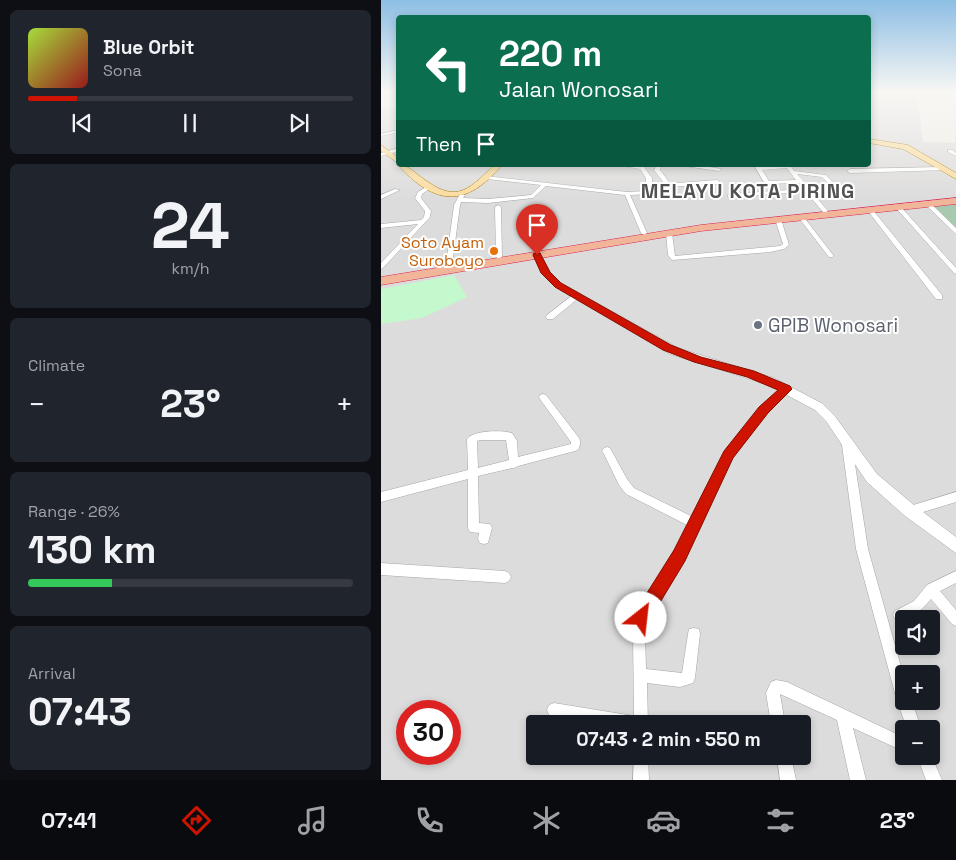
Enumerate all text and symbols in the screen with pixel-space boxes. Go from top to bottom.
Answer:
text: 220 m [499,32,602,76]
text: Blue Orbit [103,35,194,60]
icon: left [416,35,481,100]
text: Sona [103,60,142,81]
text: Jalan Wonosari [499,75,659,103]
icon: previous [68,109,96,137]
icon: pause [176,109,204,137]
icon: next [285,109,313,137]
icon: arrive [472,130,500,158]
text: Then [416,132,462,157]
district label: MELAYU KOTA PIRING [641,178,855,204]
text: 24 [151,184,230,267]
pin [516,204,558,255]
icon: arrive [523,211,551,239]
place label: Soto Ayam Suroboyo [401,232,484,271]
marker: Soto Ayam Suroboyo [488,245,500,257]
text: km/h [171,258,210,279]
place label: GPIB Wonosari [768,313,898,338]
marker: GPIB Wonosari [752,319,764,331]
text: Climate [28,355,85,376]
text: 23° [160,380,221,428]
text: − [28,386,45,422]
text: + [336,386,353,422]
text: Range · 26% [28,501,120,522]
text: 130 km [28,526,156,574]
position arrow [614,591,666,643]
map controls [895,610,940,765]
button: sound [895,610,940,655]
text: Arrival [28,663,76,684]
button: + [895,665,940,710]
text: 07:43 [28,688,132,736]
speed limit sign: 30 [396,700,461,765]
button: − [895,720,940,765]
text: 07:43 · 2 min · 550 m [576,727,761,752]
icon: directions [179,803,214,838]
icon: music [295,803,330,838]
icon: phone [412,803,447,838]
icon: climate [529,803,564,838]
icon: car [646,803,681,838]
icon: filters [763,803,798,838]
text: 07:41 [41,806,97,834]
text: 23° [880,806,915,834]

